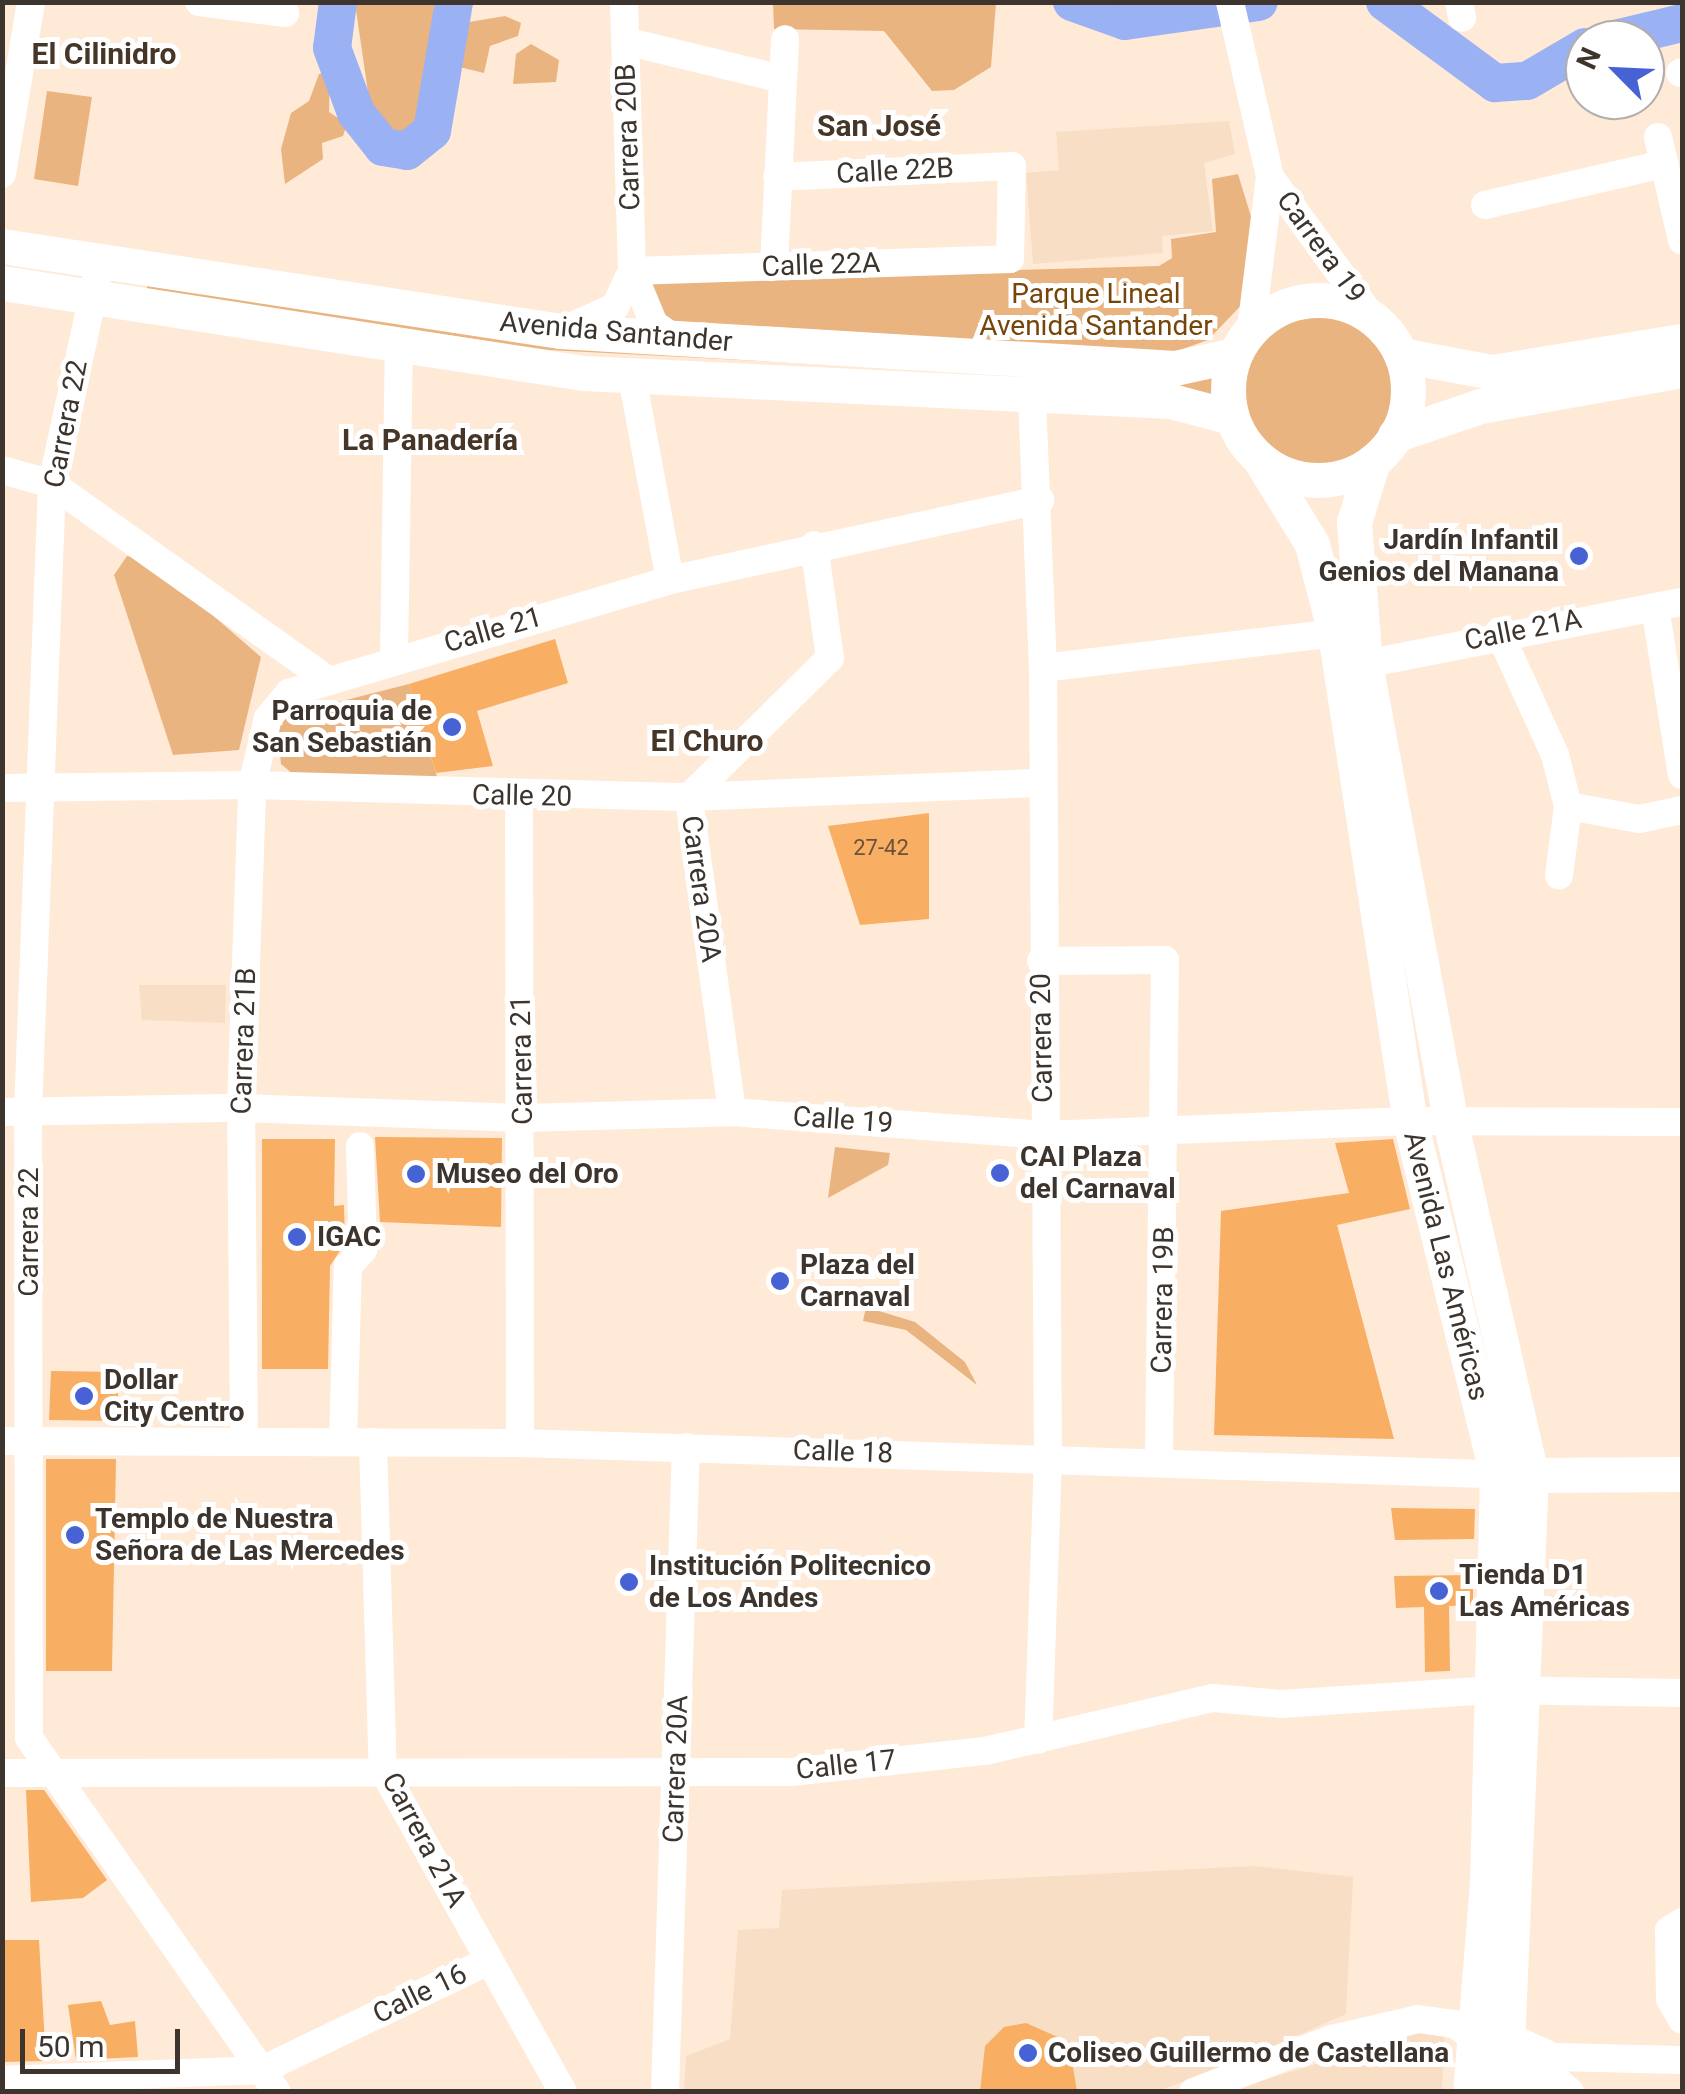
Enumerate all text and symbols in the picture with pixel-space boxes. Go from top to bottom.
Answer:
north arrow [1565,20,1665,120]
district label: El Cilinidro [32,36,176,72]
text: N [1570,43,1608,74]
street label: Carrera 20B [609,63,647,211]
district label: San José [817,108,941,144]
street label: Calle 22B [835,151,955,191]
street label: Carrera 19 [1269,185,1373,309]
street label: Calle 22A [761,246,881,284]
park label: Parque Lineal Avenida Santander [979,277,1213,343]
street label: Avenida Santander [498,305,734,359]
street label: Carrera 22 [37,357,95,491]
district label: La Panadería [342,422,518,458]
place label: Jardín Infantil Genios del Manana [1318,523,1559,589]
marker: Jardín Infantil Genios del Manana [1568,545,1590,567]
street label: Calle 21 [440,600,546,660]
street label: Calle 21A [1462,602,1584,658]
place label: Parroquia de San Sebastián [252,694,432,760]
marker: Parroquia de San Sebastián [441,716,463,738]
district label: El Churo [651,723,763,759]
street label: Calle 20 [472,778,572,814]
street label: Carrera 20A [674,813,728,965]
house number: 27-42 [853,835,909,861]
street label: Carrera 21B [225,967,263,1115]
street label: Carrera 20 [1024,973,1060,1103]
street label: Carrera 21 [504,995,540,1125]
street label: Calle 19 [792,1100,894,1140]
street label: Avenida Las Américas [1396,1128,1496,1404]
place label: CAI Plaza del Carnaval [1020,1140,1176,1206]
place label: Museo del Oro [436,1157,619,1191]
marker: CAI Plaza del Carnaval [989,1162,1011,1184]
marker: Museo del Oro [405,1163,427,1185]
street label: Carrera 22 [12,1167,46,1297]
place label: IGAC [317,1220,381,1254]
marker: IGAC [286,1226,308,1248]
street label: Carrera 19B [1145,1226,1181,1374]
place label: Plaza del Carnaval [800,1248,915,1314]
marker: Plaza del Carnaval [769,1270,791,1292]
place label: Dollar City Centro [104,1363,245,1429]
marker: Dollar City Centro [73,1385,95,1407]
street label: Calle 18 [792,1433,894,1471]
place label: Templo de Nuestra Señora de Las Mercedes [95,1502,405,1568]
marker: Templo de Nuestra Señora de Las Mercedes [64,1524,86,1546]
place label: Institución Politecnico de Los Andes [649,1549,931,1615]
place label: Tienda D1 Las Américas [1459,1558,1630,1624]
marker: Institución Politecnico de Los Andes [618,1571,640,1593]
marker: Tienda D1 Las Américas [1428,1580,1450,1602]
street label: Carrera 20A [657,1695,695,1843]
street label: Calle 17 [794,1743,898,1787]
street label: Carrera 21A [374,1767,474,1913]
street label: Calle 16 [368,1957,472,2031]
scale bar [25,2009,185,2071]
text: 50 m [37,2029,104,2064]
place label: Coliseo Guillermo de Castellana [1048,2036,1449,2070]
marker: Coliseo Guillermo de Castellana [1017,2042,1039,2064]

